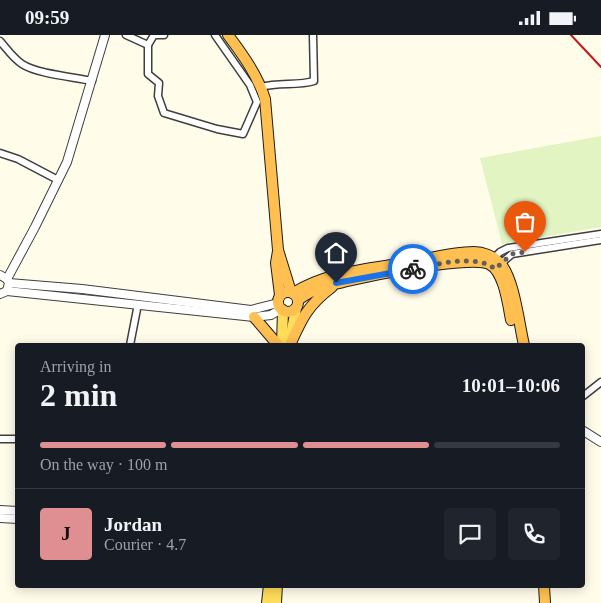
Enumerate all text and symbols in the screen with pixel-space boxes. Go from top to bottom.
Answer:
text: 09:59 [25,7,69,28]
pin [504,201,546,252]
icon: bag [511,208,539,236]
pin [315,232,357,283]
icon: home [322,239,350,267]
courier [388,244,438,294]
icon: bike [399,255,427,283]
text: Arriving in [40,358,112,375]
text: 10:01–10:06 [462,375,560,396]
text: 2 min [40,377,117,413]
text: On the way · 100 m [40,456,168,473]
button: chat [444,508,496,560]
button: phone [508,508,560,560]
text: Jordan [104,514,162,535]
text: J [61,523,71,544]
text: Courier · 4.7 [104,536,186,553]

